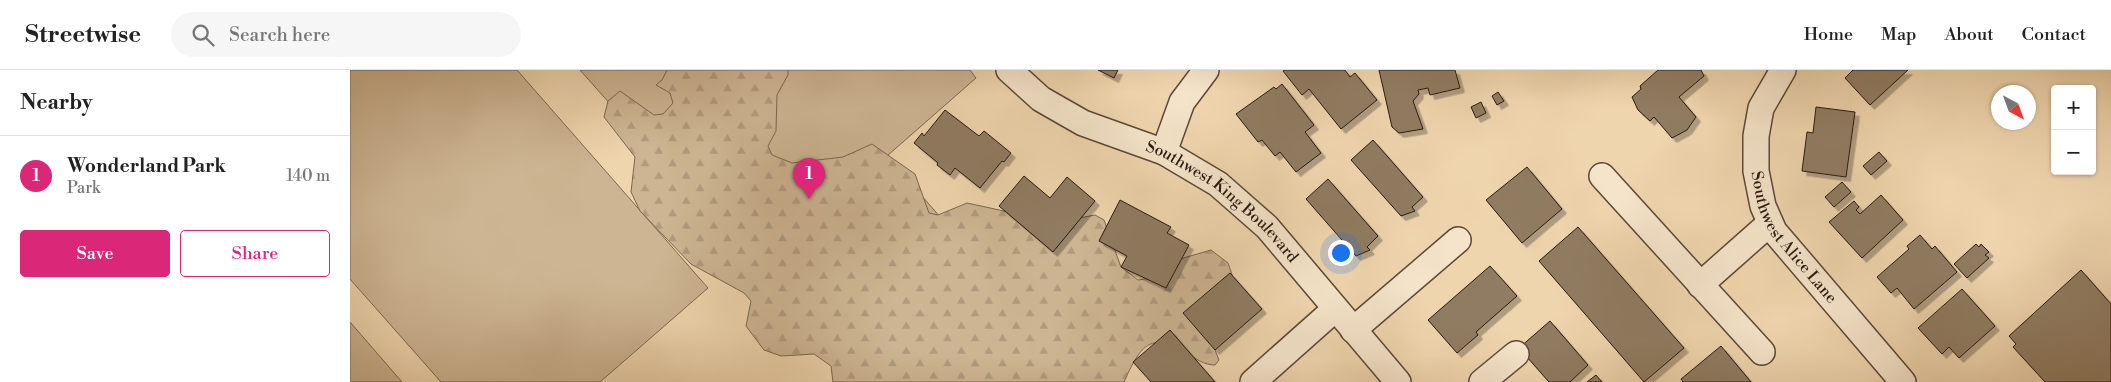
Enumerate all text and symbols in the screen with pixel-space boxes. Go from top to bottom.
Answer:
search box [171,12,521,57]
text: Streetwise [25,20,141,50]
icon: search [189,21,217,49]
text: Search here [229,23,330,47]
text: Home [1804,23,1853,46]
text: Map [1881,23,1917,46]
text: About [1945,23,1994,46]
text: Contact [2022,23,2086,46]
north arrow [1991,85,2036,130]
map controls [2051,85,2096,175]
button: + [2051,85,2096,130]
text: Nearby [20,90,93,116]
button: − [2051,130,2096,175]
street label: Southwest King Boulevard [1143,136,1303,267]
text: Wonderland Park [67,154,226,178]
pin: 1 [793,158,825,199]
text: 1 [32,166,40,186]
text: 140 m [286,166,330,186]
street label: Southwest Alice Lane [1746,169,1841,307]
text: Park [67,178,100,198]
button: Save [20,230,170,277]
button: Share [180,230,330,277]
your location [1328,240,1354,266]

